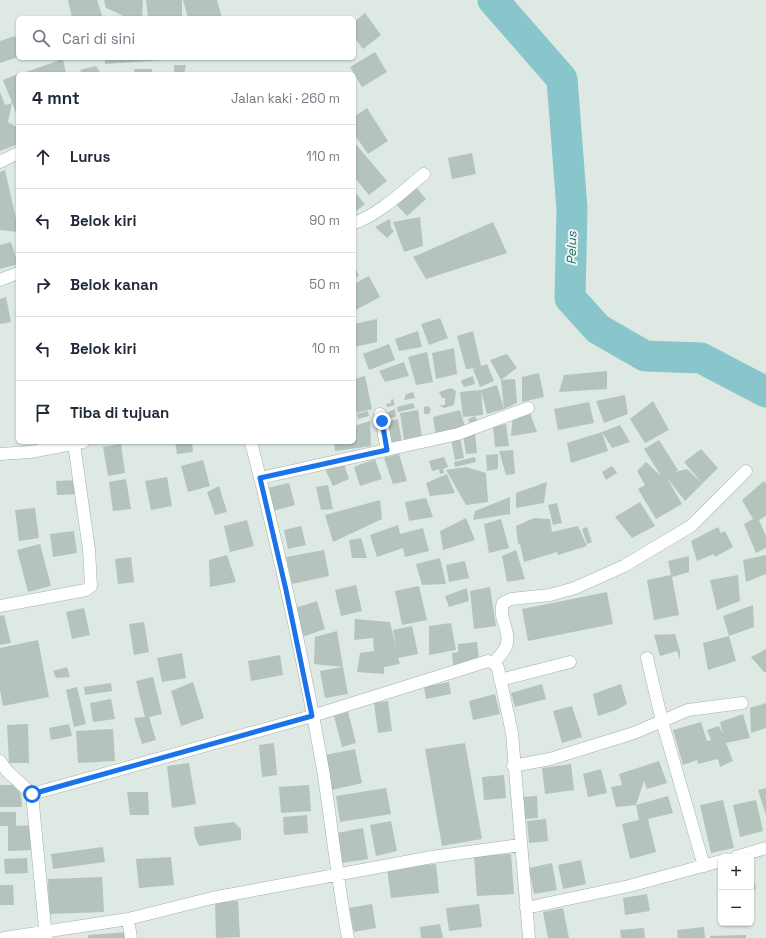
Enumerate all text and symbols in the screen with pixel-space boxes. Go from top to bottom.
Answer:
search box [16,16,356,60]
icon: search [30,27,52,49]
text: Cari di sini [62,29,135,48]
text: 4 mnt [32,87,80,109]
text: Jalan kaki · 260 m [231,90,340,107]
icon: ahead [32,146,54,168]
text: Lurus [70,147,110,166]
text: 110 m [306,148,340,165]
icon: left [32,210,54,232]
text: Belok kiri [70,211,136,230]
text: 90 m [309,212,340,229]
water label: Pelus [563,230,580,265]
icon: right [32,274,54,296]
text: Belok kanan [70,275,158,294]
text: 50 m [309,276,340,293]
icon: left [32,338,54,360]
text: Belok kiri [70,339,136,358]
text: 10 m [312,340,340,357]
icon: arrive [32,402,54,424]
text: Tiba di tujuan [70,403,169,422]
route end [373,412,391,430]
route start [23,785,41,803]
map controls [718,854,754,926]
button: + [718,854,754,890]
button: − [718,890,754,926]

